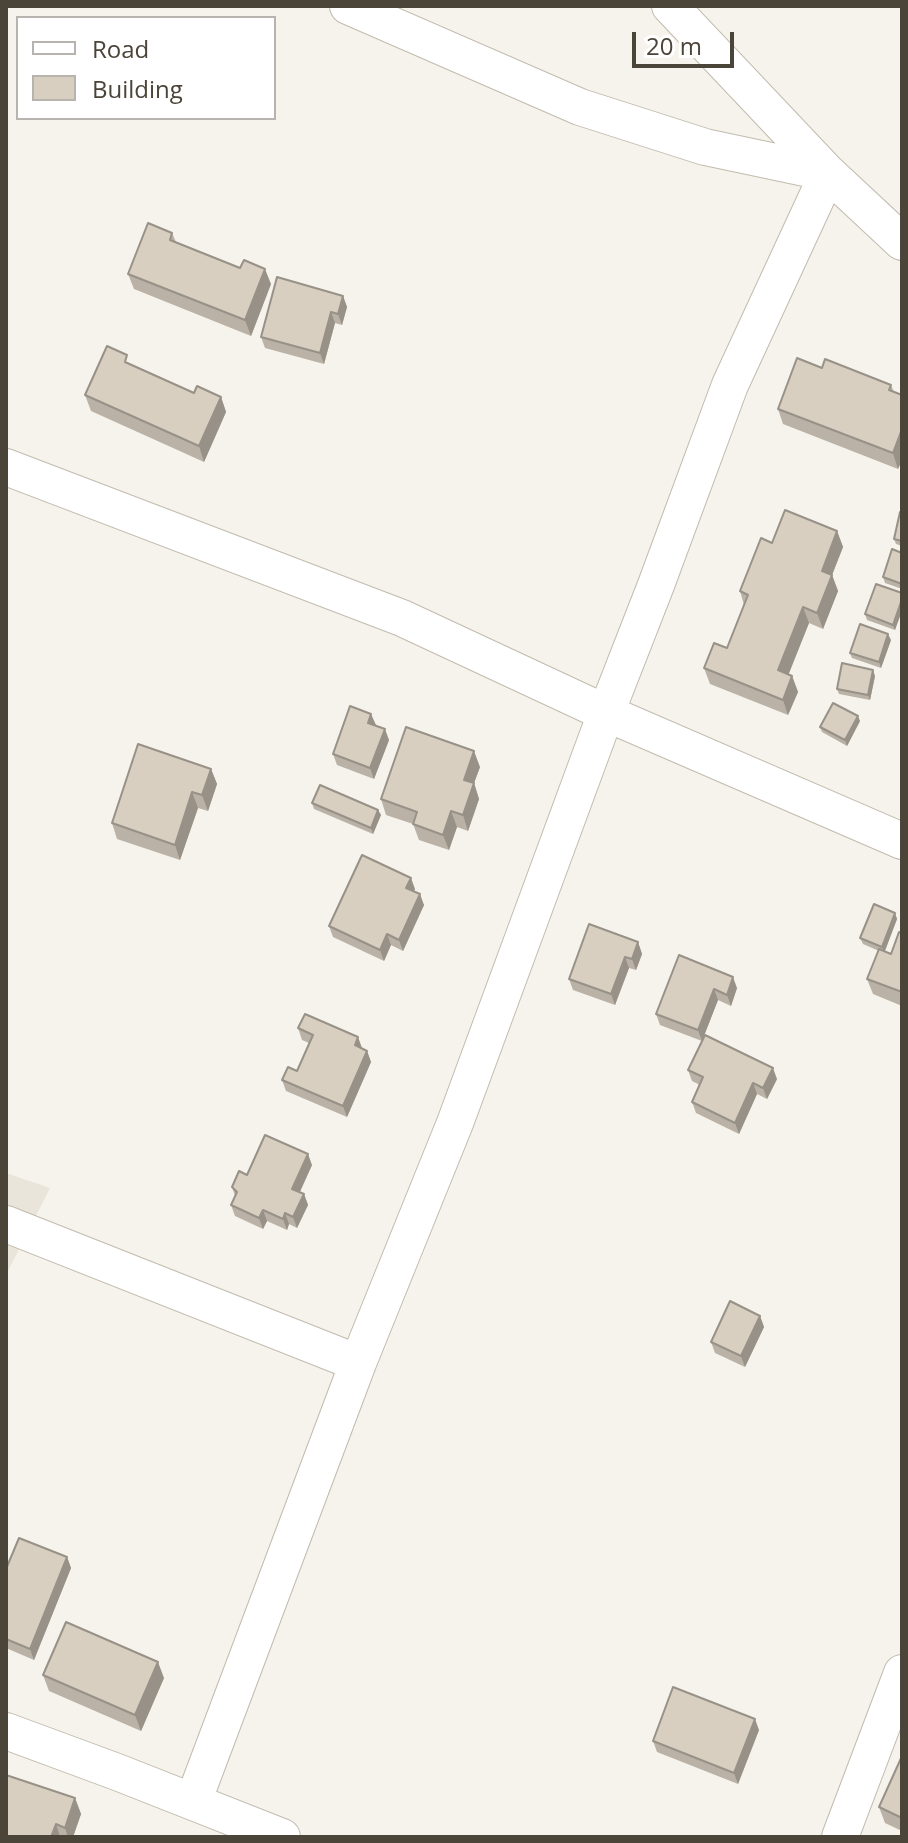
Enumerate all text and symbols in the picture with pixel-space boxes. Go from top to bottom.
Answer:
legend [16,16,276,120]
scale bar [636,16,738,66]
text: 20 m [646,29,702,62]
text: Road [92,32,149,65]
text: Building [92,72,183,105]

